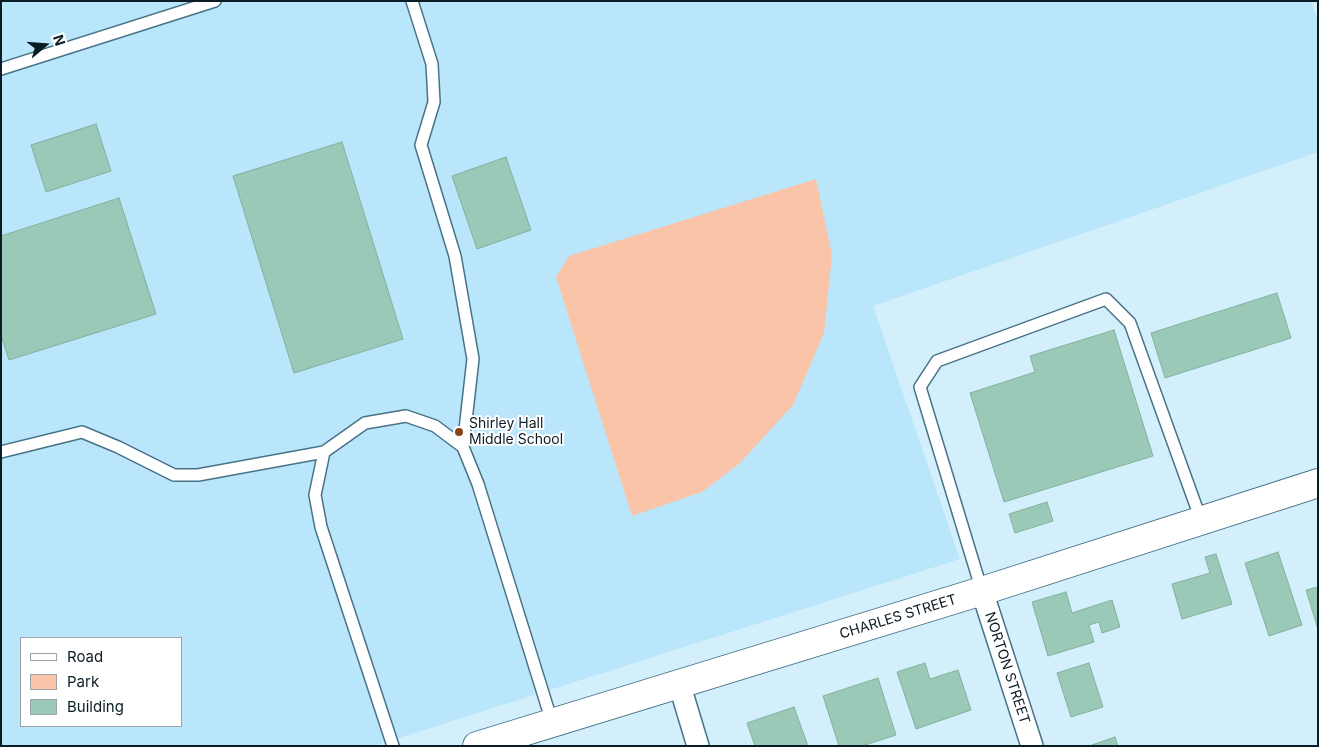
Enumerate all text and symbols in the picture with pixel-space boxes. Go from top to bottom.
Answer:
north arrow [20,20,70,70]
text: N [50,33,69,48]
place label: Shirley Hall Middle School [469,416,563,448]
marker: Shirley Hall Middle School [453,426,465,438]
street label: CHARLES STREET [837,591,959,643]
street label: NORTON STREET [981,610,1033,726]
legend [20,637,182,727]
text: Road [67,647,103,666]
text: Park [67,672,99,691]
text: Building [67,697,124,716]

